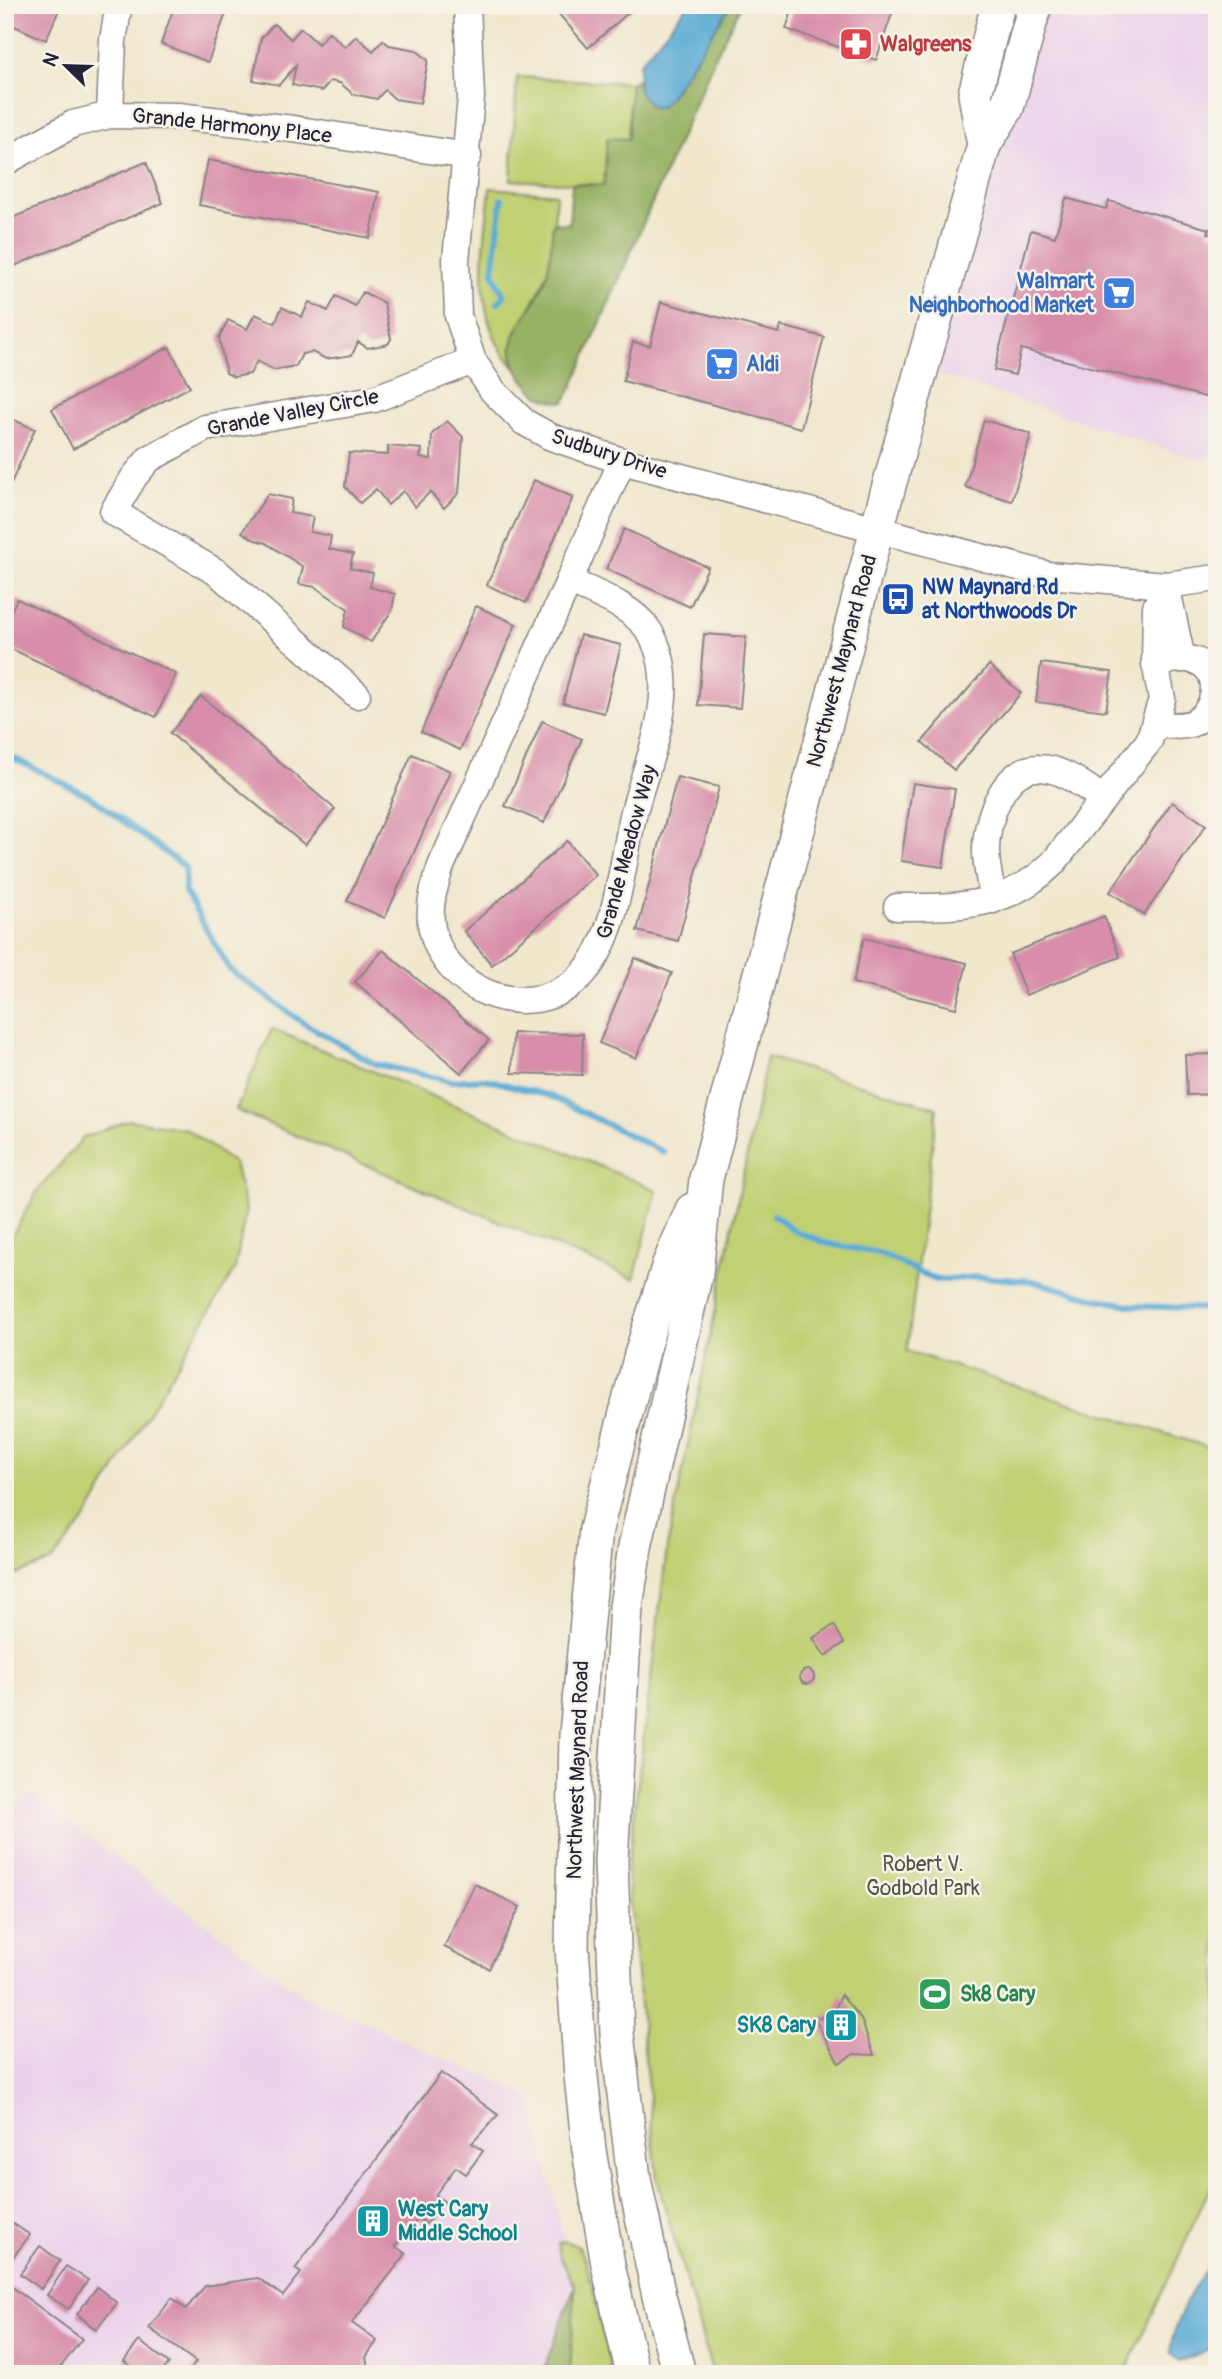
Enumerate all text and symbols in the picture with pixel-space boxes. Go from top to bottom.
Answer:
pharmacy icon: Walgreens [837,25,875,63]
place label: Walgreens [880,31,972,58]
north arrow [32,32,102,102]
text: N [38,49,65,70]
street label: Grande Harmony Place [131,102,334,150]
place label: Walmart Neighborhood Market [909,268,1095,319]
supermarket icon: Walmart Neighborhood Market [1100,274,1138,312]
supermarket icon: Aldi [703,345,741,383]
place label: Aldi [746,351,779,378]
street label: Grande Valley Circle [205,383,382,443]
street label: Sudbury Drive [548,423,671,486]
street label: Northwest Maynard Road [801,552,883,770]
place label: NW Maynard Rd at Northwoods Dr [922,574,1078,625]
bus stop icon: NW Maynard Rd at Northwoods Dr [879,580,917,618]
street label: Grande Meadow Way [591,762,663,942]
street label: Northwest Maynard Road [561,1660,595,1880]
park label: Robert V. Godbold Park [866,1851,980,1902]
sports icon: Sk8 Cary [916,1975,954,2013]
place label: Sk8 Cary [960,1981,1035,2008]
building icon: SK8 Cary [822,2006,860,2044]
place label: SK8 Cary [737,2012,816,2039]
place label: West Cary Middle School [398,2196,518,2247]
building icon: West Cary Middle School [354,2202,392,2240]

